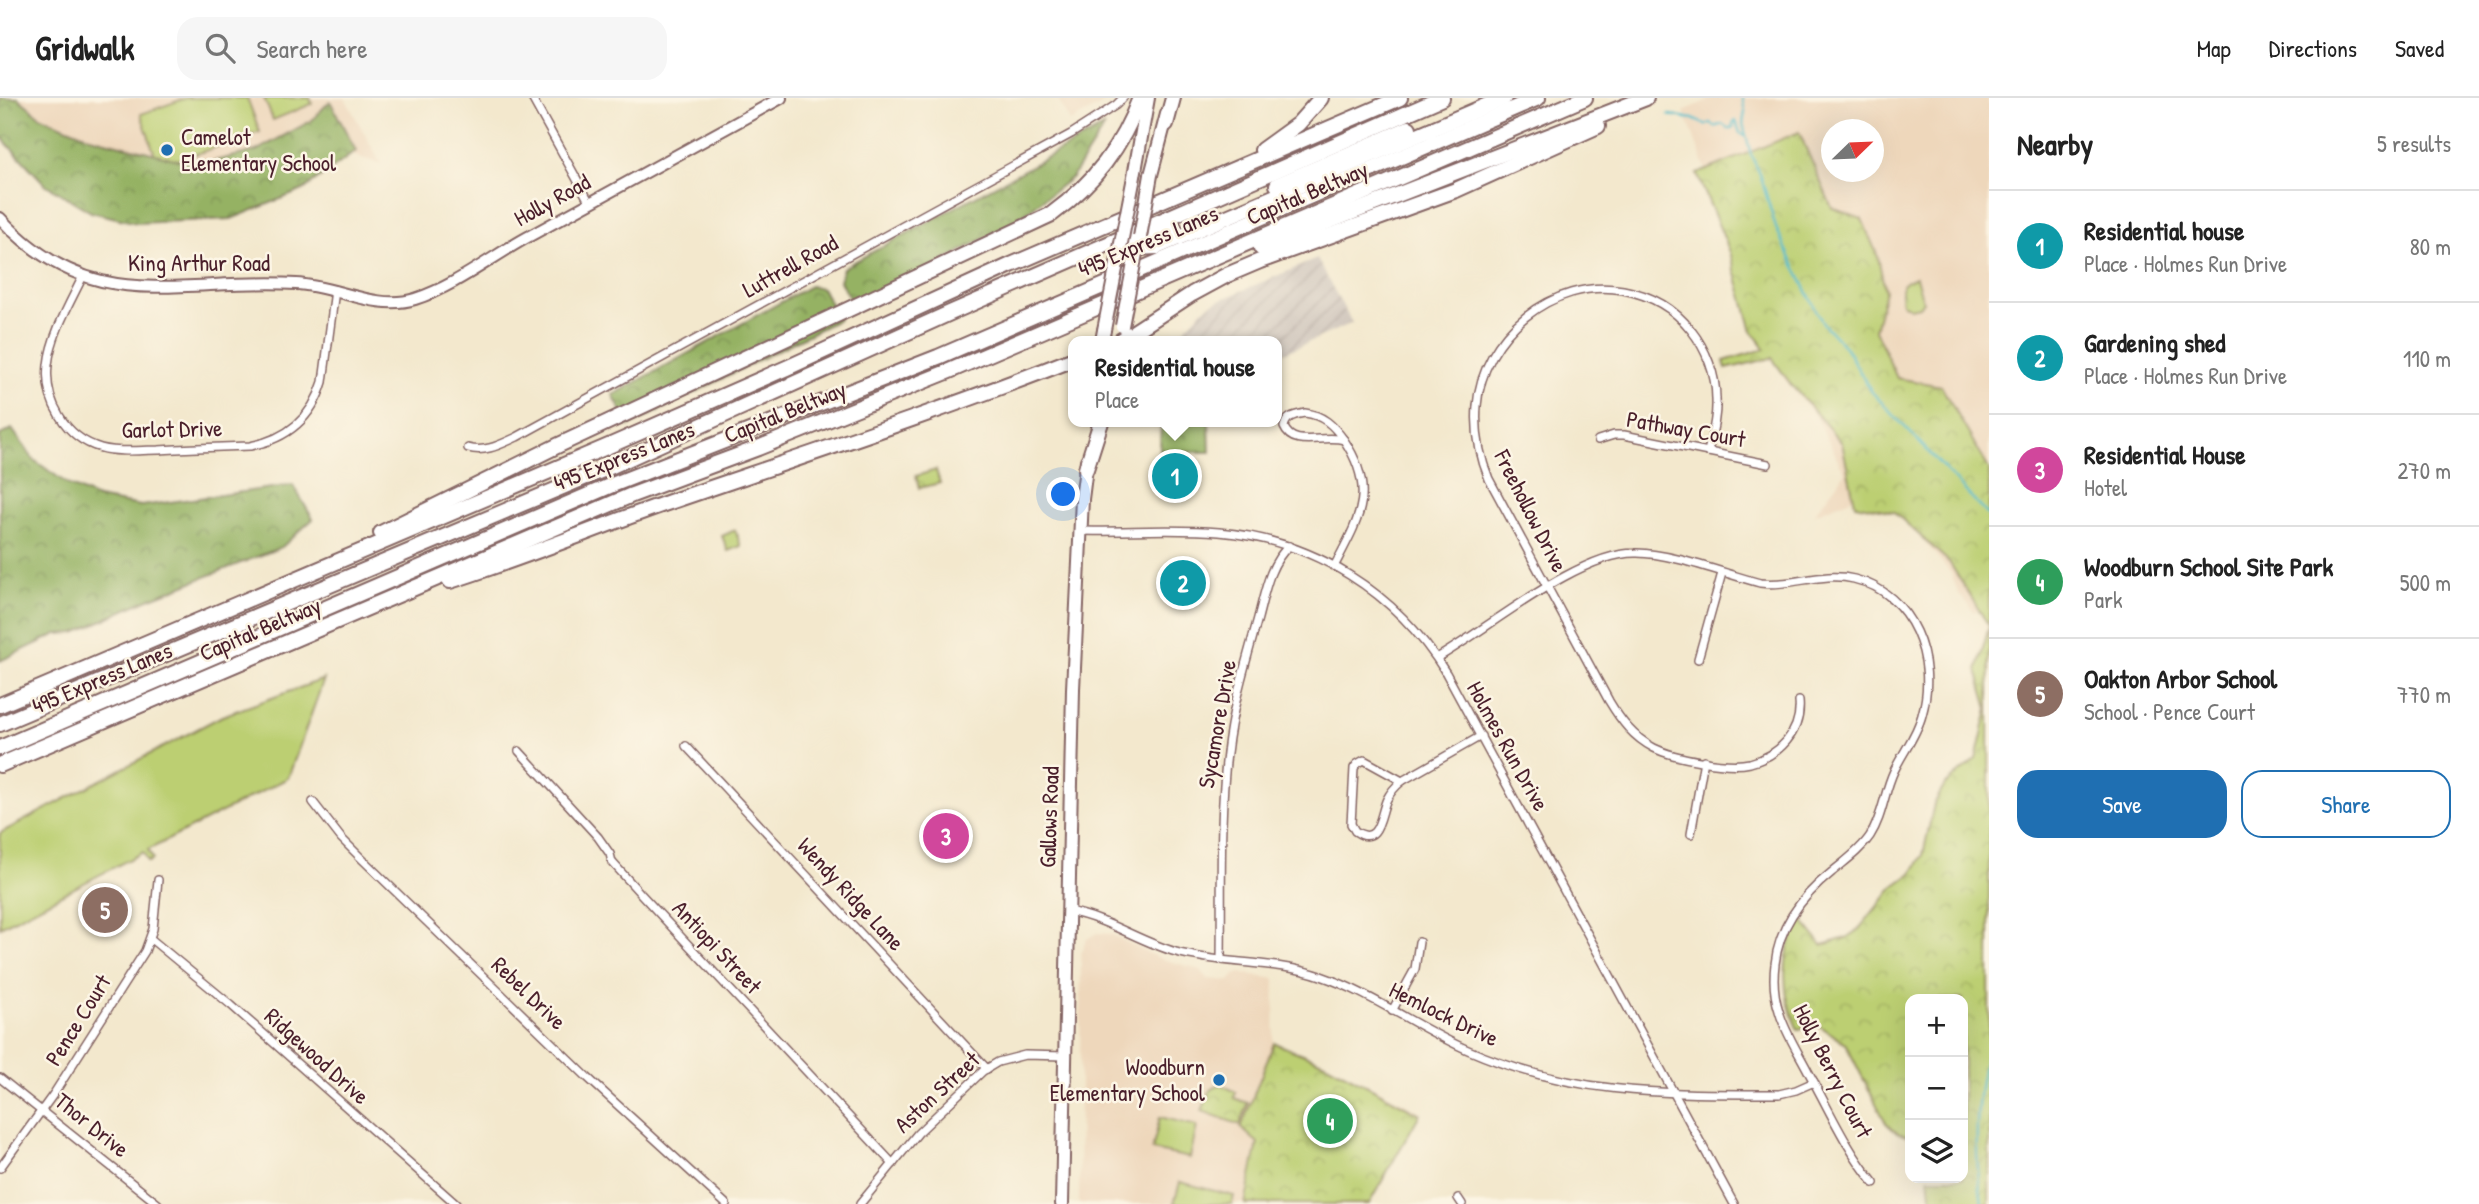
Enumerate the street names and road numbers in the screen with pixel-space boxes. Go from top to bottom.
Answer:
street label: Capital Beltway [1241,153,1373,232]
street label: Holly Road [508,166,595,233]
street label: 495 Express Lanes [1073,197,1223,284]
street label: Luttrell Road [737,227,843,304]
street label: King Arthur Road [128,247,270,278]
street label: Capital Beltway [719,373,851,450]
street label: Pathway Court [1624,403,1749,454]
street label: Garlot Drive [121,412,223,445]
street label: 495 Express Lanes [549,413,699,498]
street label: Freehollow Drive [1487,444,1575,577]
street label: Capital Beltway [194,589,326,668]
street label: 495 Express Lanes [27,634,177,721]
street label: Sycamore Drive [1190,657,1243,790]
street label: Holmes Run Drive [1460,675,1557,816]
street label: Gallows Road [1031,766,1066,868]
street label: Wendy Ridge Lane [791,830,912,957]
street label: Antiopi Street [666,893,770,1001]
street label: Rebel Drive [485,949,574,1036]
street label: Pence Court [37,967,118,1071]
street label: Hemlock Drive [1384,974,1504,1053]
street label: Holly Berry Court [1786,999,1881,1144]
street label: Ridgewood Drive [258,1000,376,1111]
street label: Aston Street [887,1043,987,1139]
street label: Thor Drive [49,1085,136,1164]

